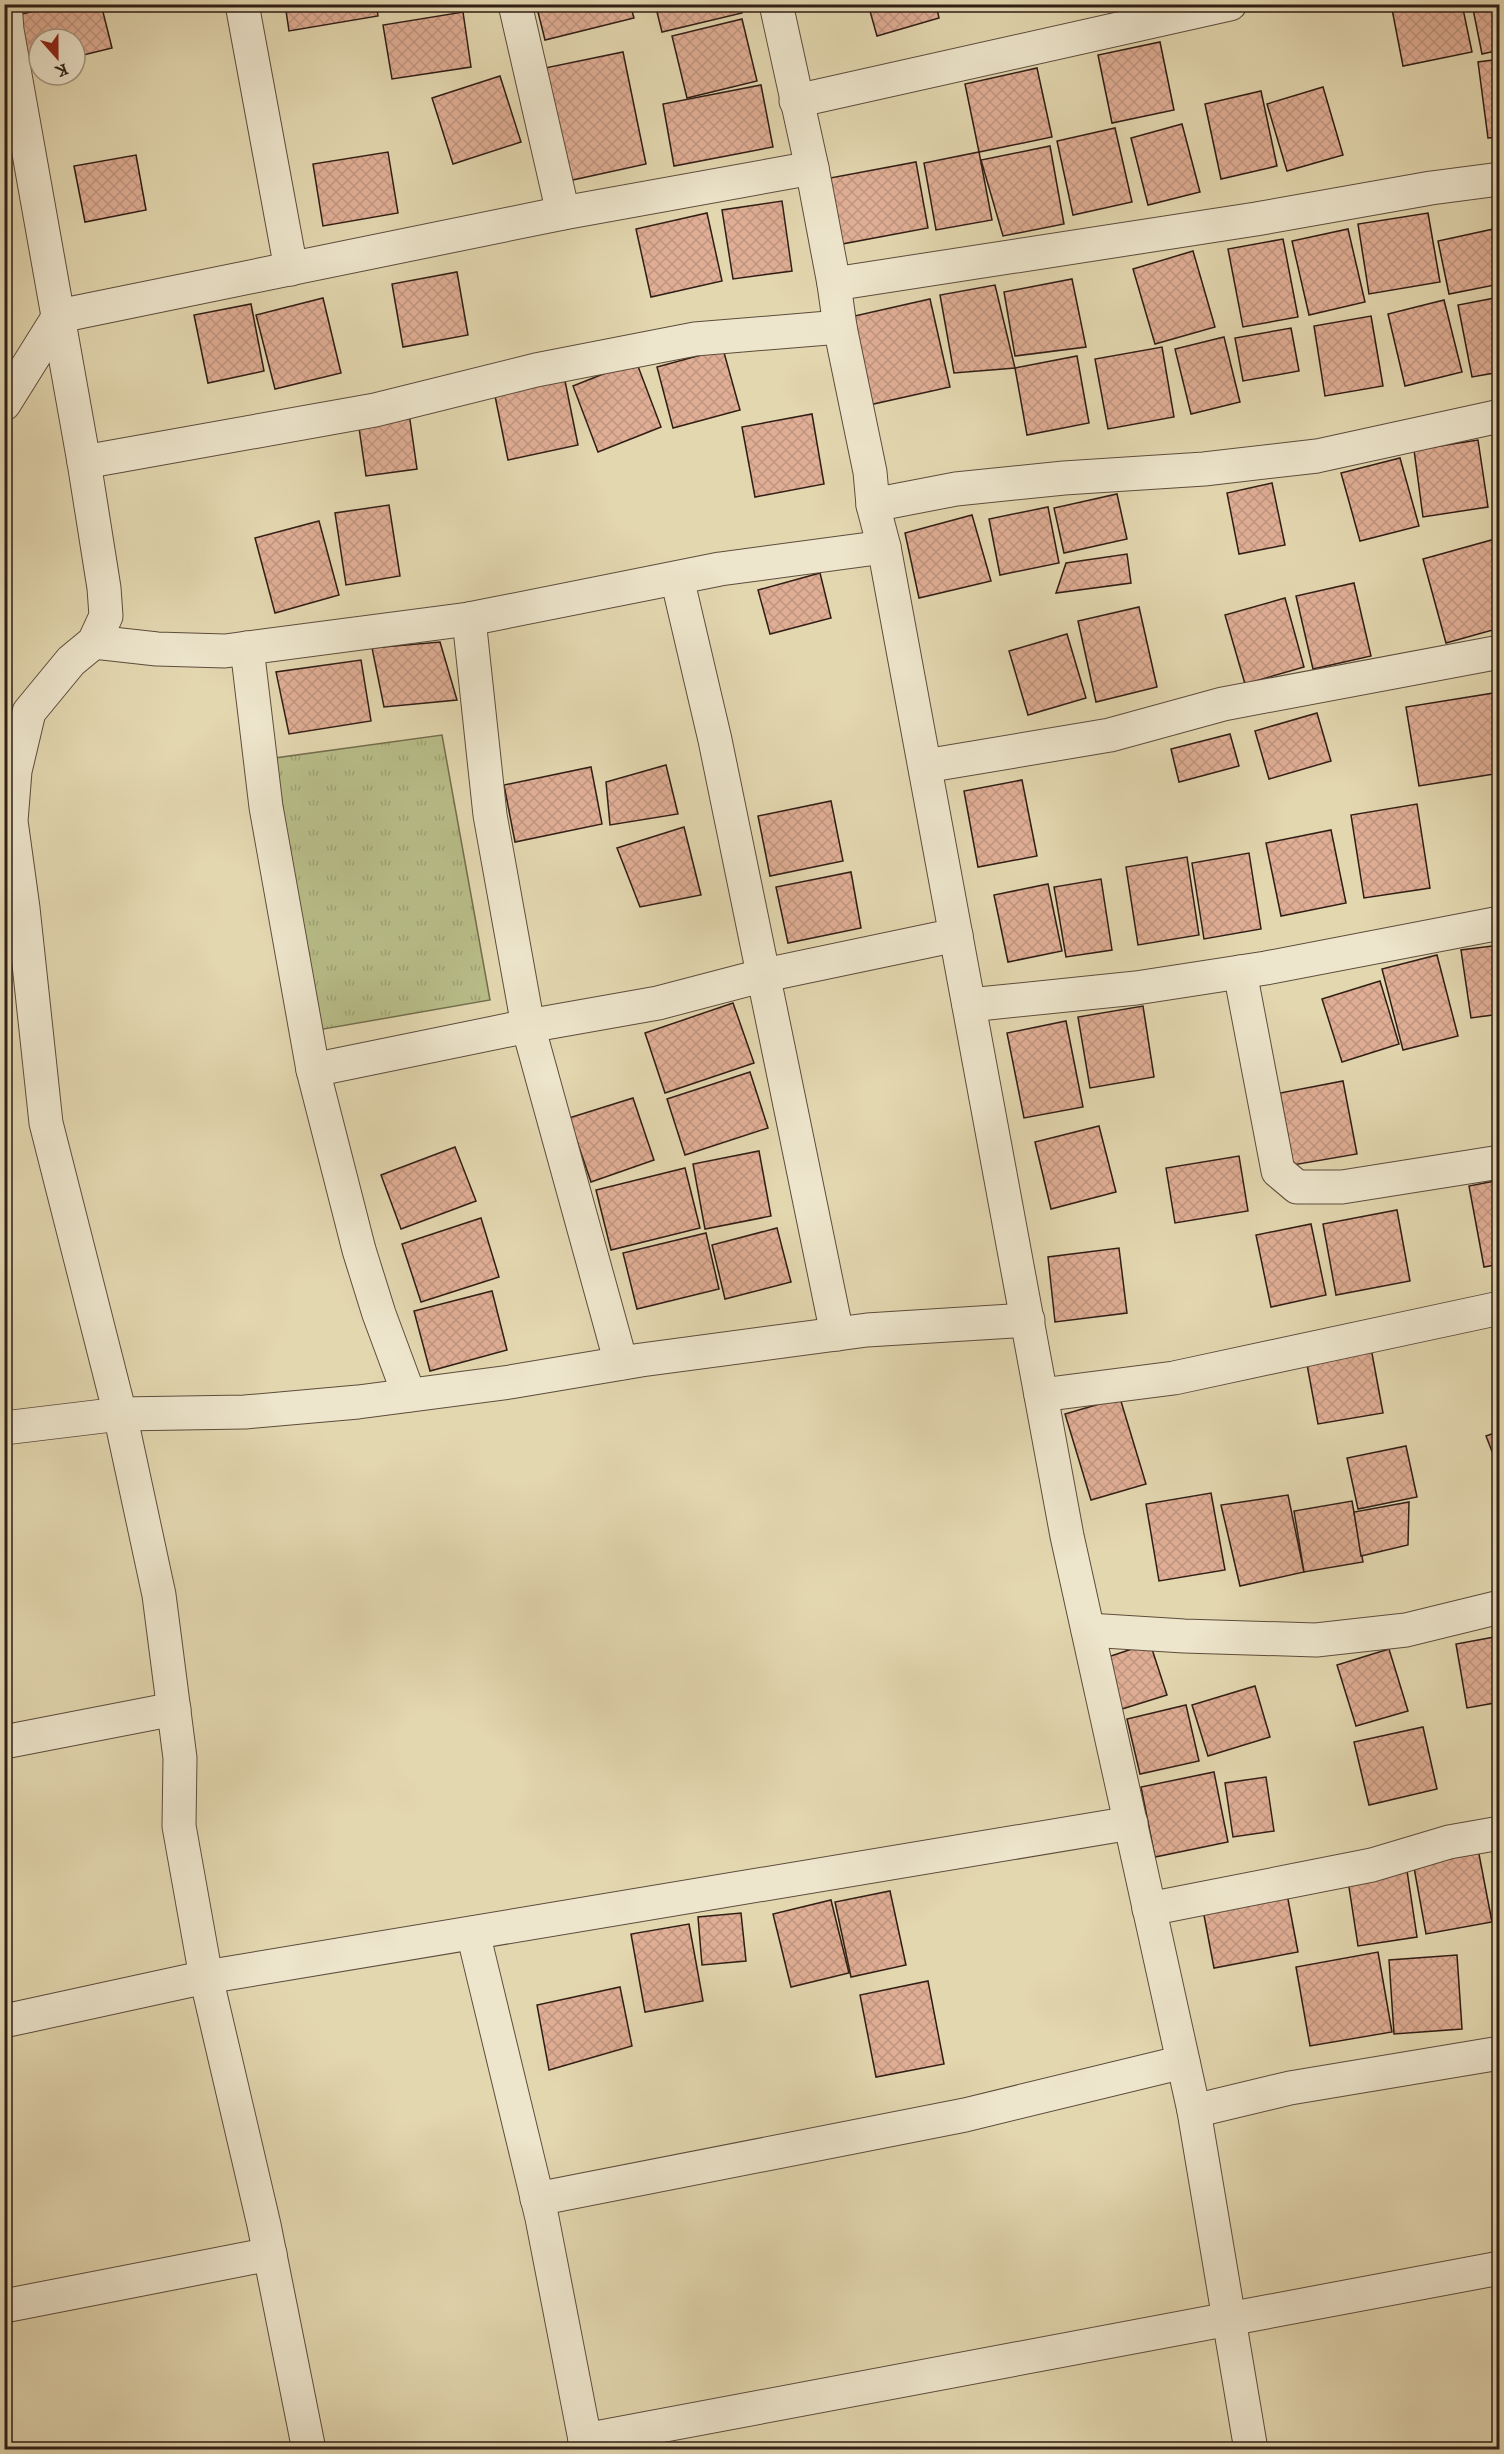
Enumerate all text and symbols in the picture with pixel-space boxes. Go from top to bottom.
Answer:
north arrow [27,27,87,87]
text: K [51,58,71,81]

